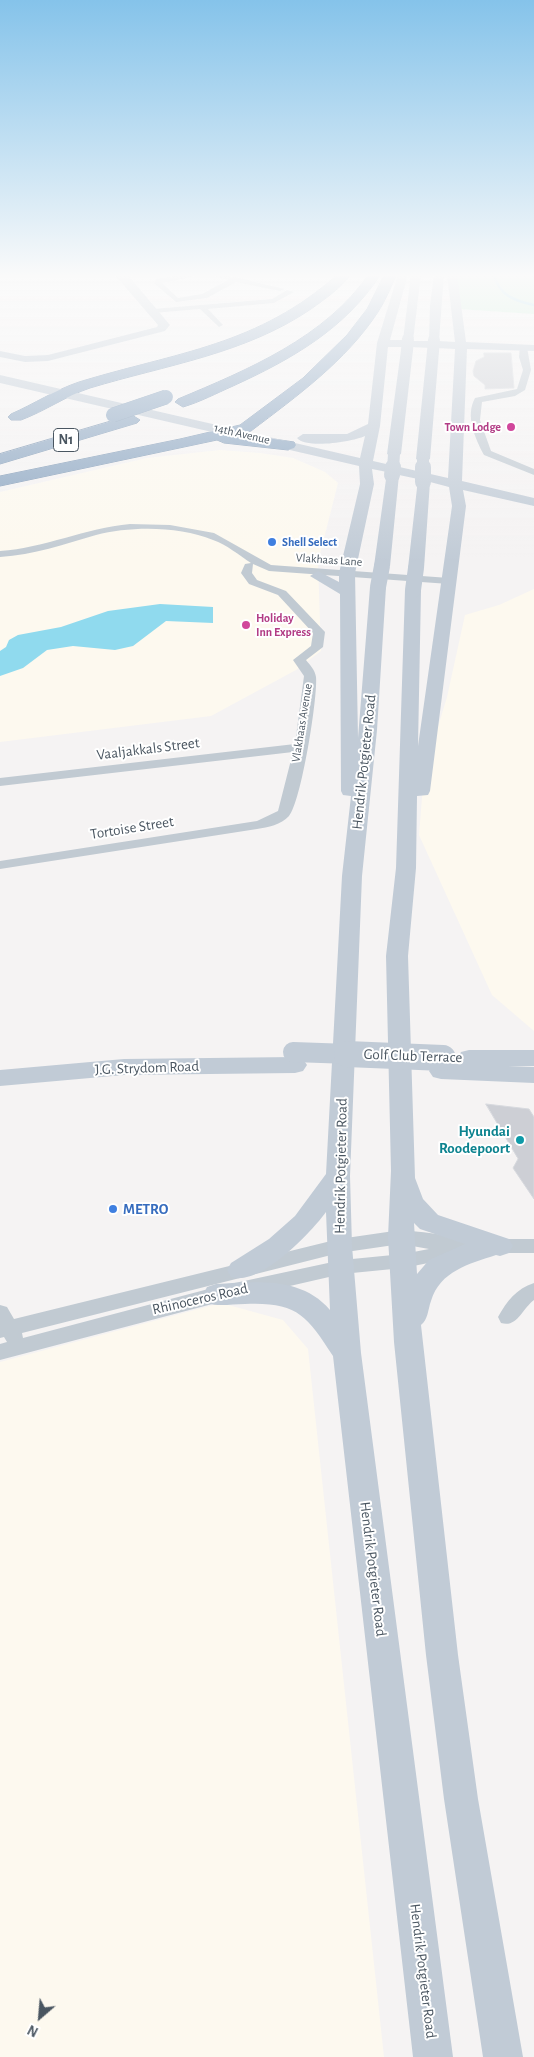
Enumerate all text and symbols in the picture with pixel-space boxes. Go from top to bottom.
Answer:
place label: Town Lodge [444,420,501,434]
street label: 14th Avenue [213,421,271,447]
marker: Town Lodge [505,421,517,433]
road number: N1 [54,428,78,452]
place label: Shell Select [282,535,337,549]
marker: Shell Select [266,536,278,548]
street label: Vlakhaas Lane [295,550,363,570]
place label: Holiday Inn Express [256,611,311,639]
marker: Holiday Inn Express [240,619,252,631]
street label: Vlakhaas Avenue [289,683,315,763]
street label: Hendrik Potgieter Road [348,694,380,830]
street label: Vaaljakkals Street [96,734,200,764]
street label: Tortoise Street [89,813,175,843]
street label: Golf Club Terrace [363,1045,463,1067]
street label: J.G. Strydom Road [95,1057,199,1079]
street label: Hendrik Potgieter Road [331,1098,351,1234]
place label: Hyundai Roodepoort [439,1122,510,1157]
marker: Hyundai Roodepoort [514,1134,526,1146]
place label: METRO [123,1200,168,1218]
marker: METRO [107,1203,119,1215]
street label: Rhinoceros Road [150,1279,250,1319]
street label: Hendrik Potgieter Road [356,1501,390,1637]
street label: Hendrik Potgieter Road [406,1903,440,2039]
north arrow [15,1992,65,2042]
text: N [26,2022,41,2039]

